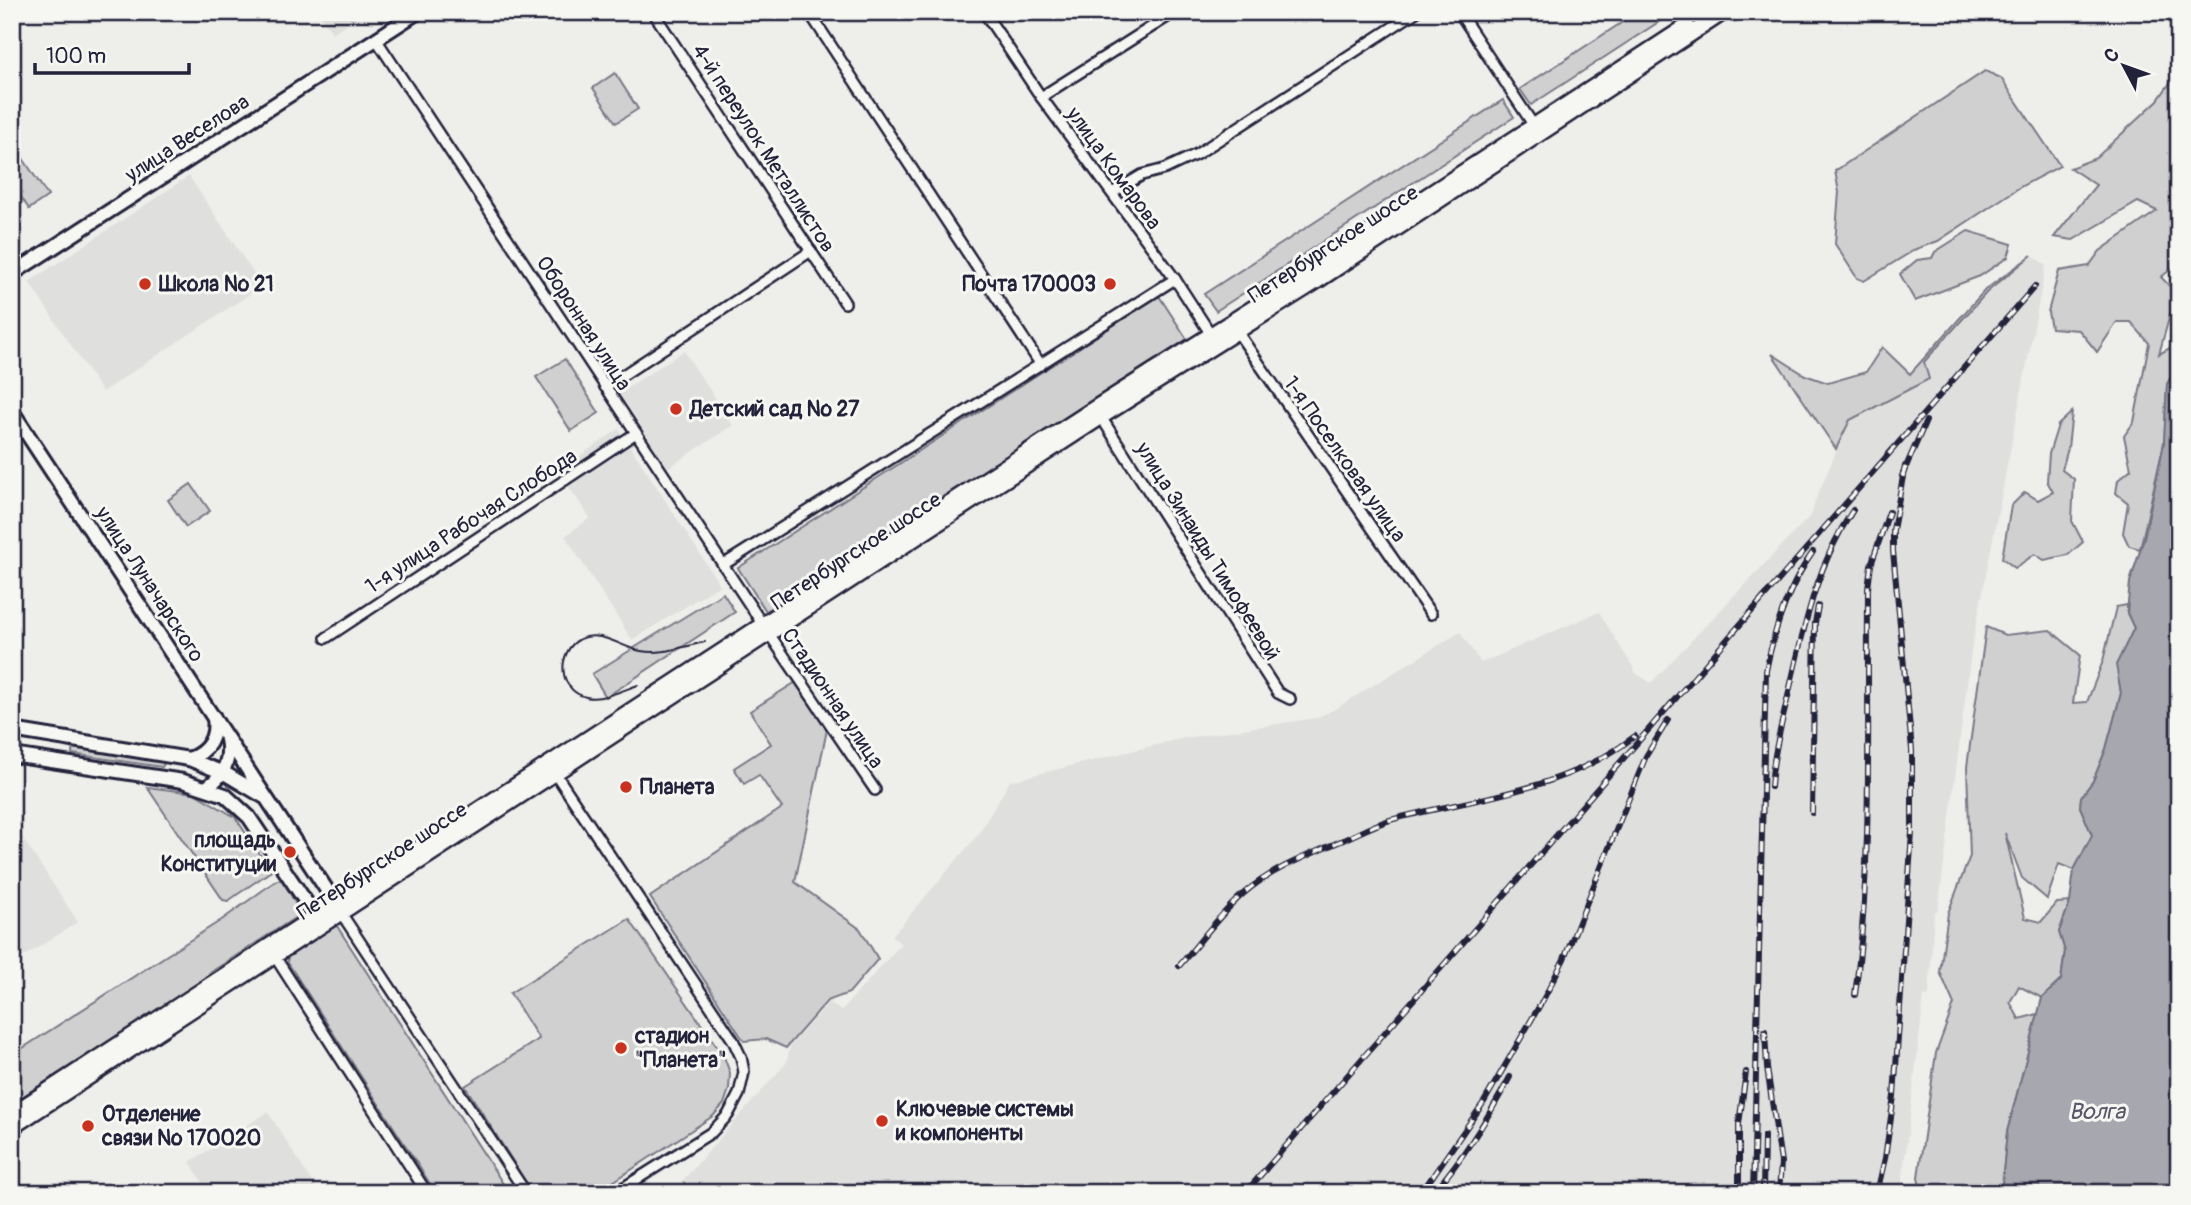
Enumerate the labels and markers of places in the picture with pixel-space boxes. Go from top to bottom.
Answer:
place label: Школа № 21 [158,271,274,298]
place label: Почта 170003 [963,271,1096,298]
marker: Школа № 21 [137,276,153,292]
marker: Почта 170003 [1102,276,1118,292]
place label: Детский сад № 27 [688,396,860,423]
marker: Детский сад № 27 [668,401,684,417]
place label: Планета [640,774,715,801]
marker: Планета [618,779,634,795]
place label: площадь Конституции [161,827,277,878]
marker: площадь Конституции [282,844,298,860]
place label: стадион "Планета" [634,1023,727,1074]
marker: стадион "Планета" [613,1040,629,1056]
place label: Ключевые системы и компоненты [895,1096,1074,1147]
place label: Отделение связи № 170020 [101,1101,261,1152]
marker: Ключевые системы и компоненты [874,1113,890,1129]
marker: Отделение связи № 170020 [80,1118,96,1134]

